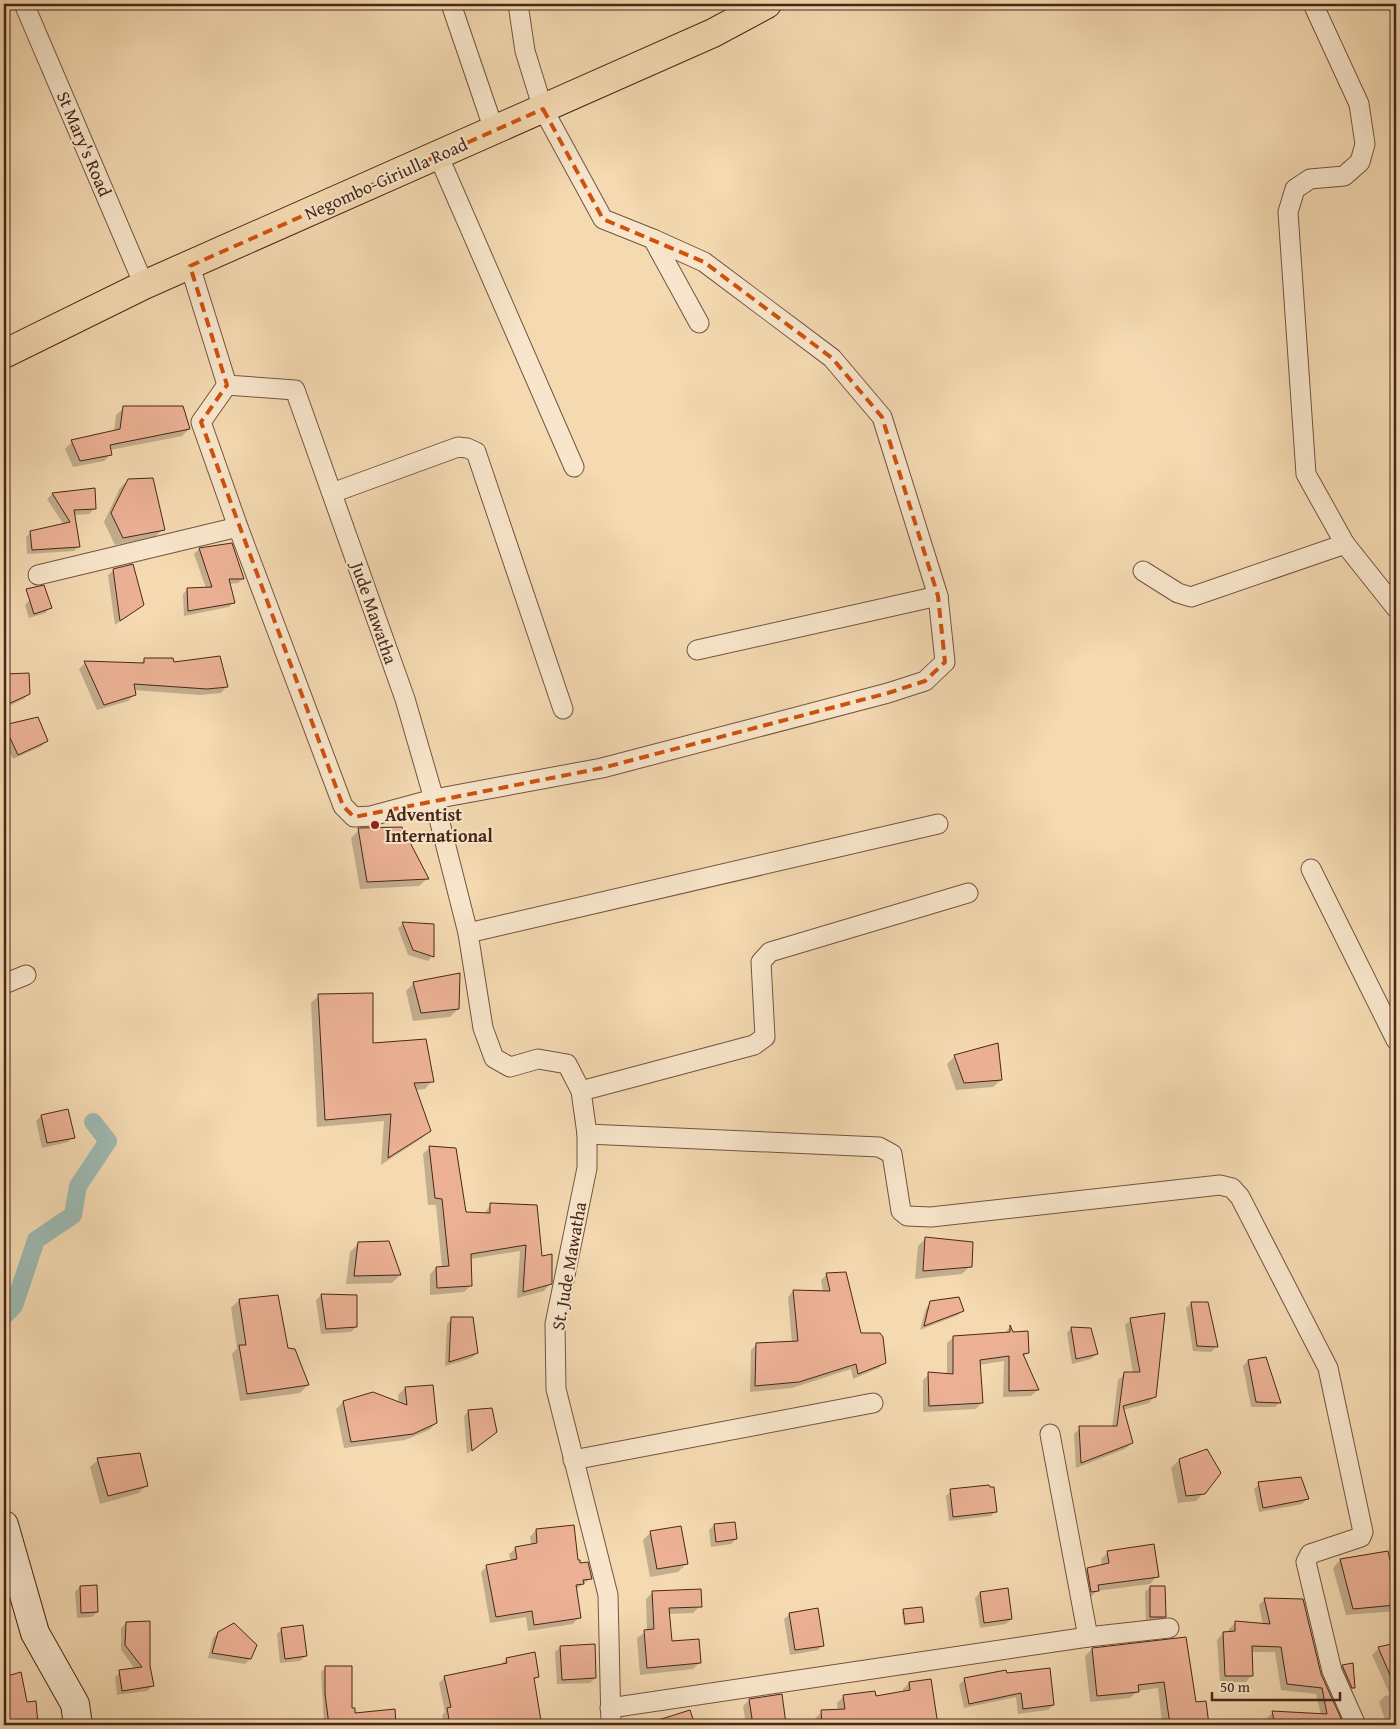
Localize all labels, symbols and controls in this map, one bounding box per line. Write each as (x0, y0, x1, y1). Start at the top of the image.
street label: St Mary's Road (50, 87, 119, 201)
street label: Negombo-Giriulla Road (300, 130, 472, 227)
street label: Jude Mawatha (344, 556, 405, 668)
place label: Adventist International (385, 801, 493, 849)
marker: Adventist International (369, 819, 381, 831)
street label: St. Jude Mawatha (544, 1199, 593, 1332)
scale bar (1212, 1669, 1340, 1701)
text: 50 m (1220, 1676, 1251, 1697)

